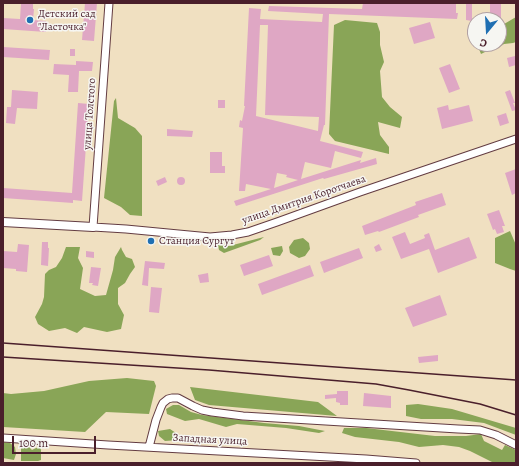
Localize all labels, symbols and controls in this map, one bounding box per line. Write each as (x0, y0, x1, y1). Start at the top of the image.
place label: Детский сад "Ласточка" (38, 7, 96, 33)
north arrow (467, 12, 507, 52)
marker: Детский сад "Ласточка" (25, 15, 35, 25)
text: С (478, 35, 489, 51)
street label: улица Толстого (81, 78, 99, 150)
street label: улица Дмитрия Коротчаева (240, 173, 368, 227)
place label: Станция Сургут (159, 234, 234, 248)
marker: Станция Сургут (146, 236, 156, 246)
scale bar (14, 428, 98, 454)
street label: Западная улица (172, 431, 248, 449)
text: 100 m (19, 435, 48, 451)

